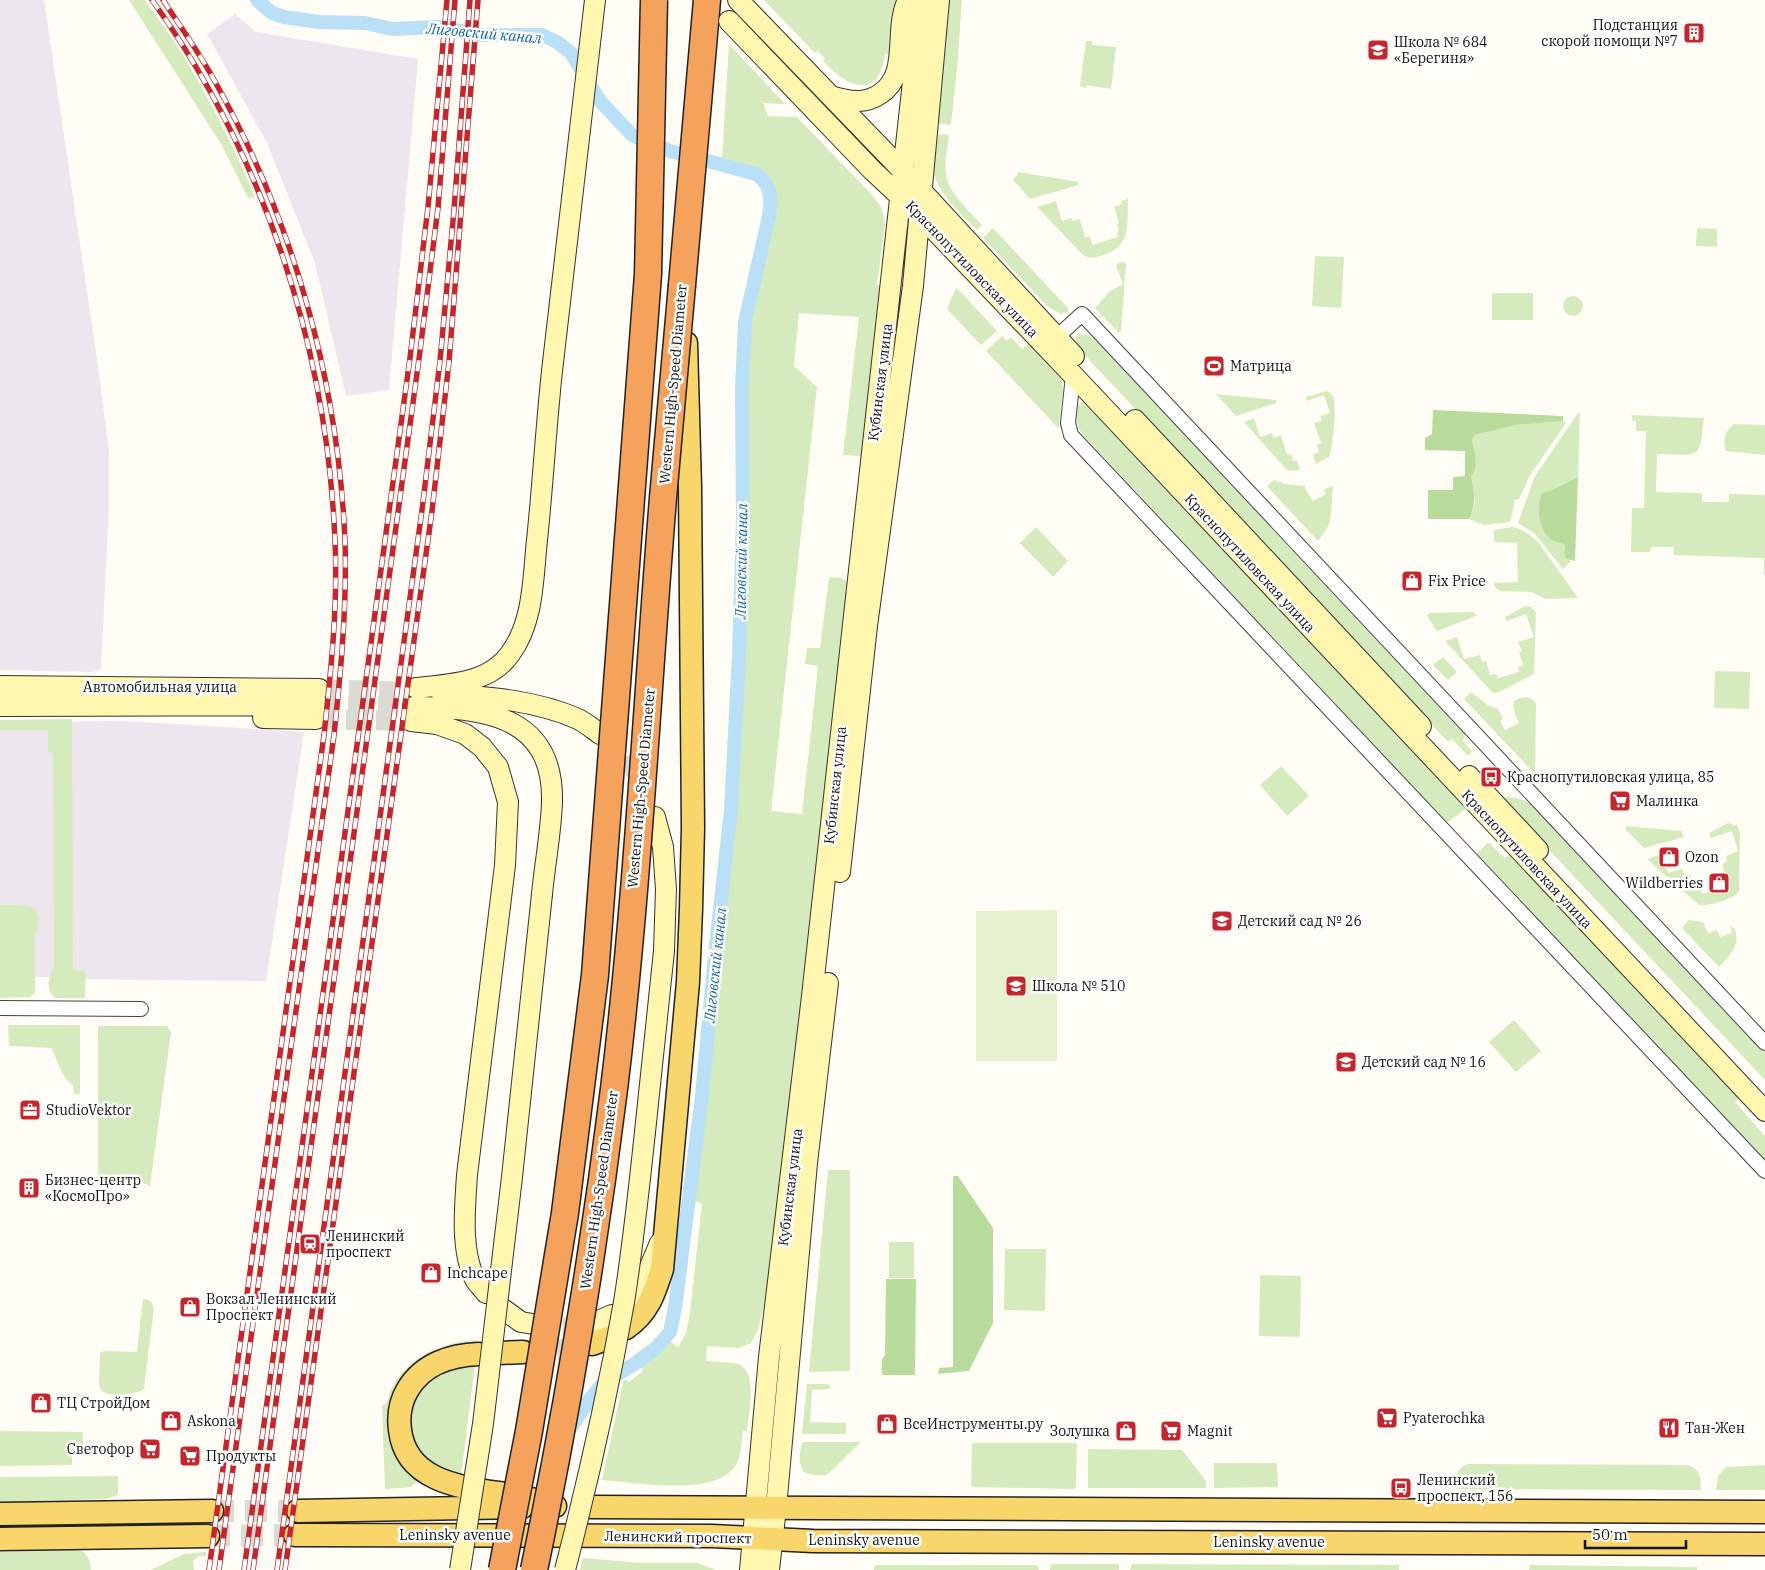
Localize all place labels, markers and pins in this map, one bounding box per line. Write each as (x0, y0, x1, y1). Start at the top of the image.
place label: Подстанция скорой помощи №7 (1541, 16, 1678, 50)
building icon: Подстанция скорой помощи №7 (1682, 21, 1706, 45)
place label: Школа № 684 «Берегиня» (1394, 33, 1487, 67)
school or university icon: Школа № 684 «Берегиня» (1366, 38, 1390, 62)
sports icon: Матрица (1202, 354, 1226, 378)
place label: Матрица (1230, 357, 1292, 375)
shop icon: Fix Price (1400, 569, 1424, 593)
place label: Fix Price (1428, 572, 1486, 590)
bus stop icon: Краснопутиловская улица, 85 (1479, 765, 1503, 789)
place label: Краснопутиловская улица, 85 (1507, 768, 1714, 786)
supermarket icon: Малинка (1608, 789, 1632, 813)
place label: Малинка (1636, 792, 1699, 810)
shop icon: Ozon (1657, 845, 1681, 869)
place label: Ozon (1685, 848, 1719, 866)
shop icon: Wildberries (1707, 871, 1731, 895)
place label: Wildberries (1625, 874, 1703, 892)
school or university icon: Детский сад № 26 (1210, 909, 1234, 933)
place label: Детский сад № 26 (1238, 912, 1362, 930)
school or university icon: Школа № 510 (1004, 974, 1028, 998)
place label: Школа № 510 (1032, 977, 1125, 995)
school or university icon: Детский сад № 16 (1334, 1050, 1358, 1074)
place label: Детский сад № 16 (1362, 1053, 1486, 1071)
office icon: StudioVektor (18, 1098, 42, 1122)
place label: StudioVektor (46, 1101, 132, 1119)
place label: Бизнес-центр «КосмоПро» (45, 1171, 141, 1205)
building icon: Бизнес-центр «КосмоПро» (17, 1176, 41, 1200)
place label: Ленинский проспект (326, 1227, 405, 1261)
station icon: Ленинский проспект (298, 1232, 322, 1256)
shop icon: Inchcape (419, 1261, 443, 1285)
place label: Inchcape (447, 1264, 508, 1282)
place label: Вокзал Ленинский Проспект (206, 1290, 336, 1324)
shop icon: Вокзал Ленинский Проспект (178, 1295, 202, 1319)
shop icon: ТЦ СтройДом (29, 1391, 53, 1415)
place label: ТЦ СтройДом (57, 1394, 150, 1412)
supermarket icon: Pyaterochka (1375, 1406, 1399, 1430)
shop icon: Askona (159, 1409, 183, 1433)
place label: Pyaterochka (1403, 1409, 1486, 1427)
place label: Askona (187, 1412, 236, 1430)
shop icon: ВсеИнструменты.ру (875, 1412, 899, 1436)
place label: ВсеИнструменты.ру (903, 1415, 1044, 1433)
restaurant icon: Тан-Жен (1657, 1416, 1681, 1440)
shop icon: Золушка (1114, 1419, 1138, 1443)
supermarket icon: Magnit (1159, 1419, 1183, 1443)
place label: Тан-Жен (1685, 1419, 1745, 1437)
place label: Золушка (1050, 1422, 1110, 1440)
place label: Magnit (1187, 1422, 1233, 1440)
supermarket icon: Светофор (138, 1437, 162, 1461)
place label: Светофор (67, 1440, 134, 1458)
supermarket icon: Продукты (178, 1444, 202, 1468)
place label: Продукты (206, 1447, 276, 1465)
place label: Ленинский проспект, 156 (1417, 1471, 1513, 1505)
bus stop icon: Ленинский проспект, 156 (1389, 1476, 1413, 1500)

